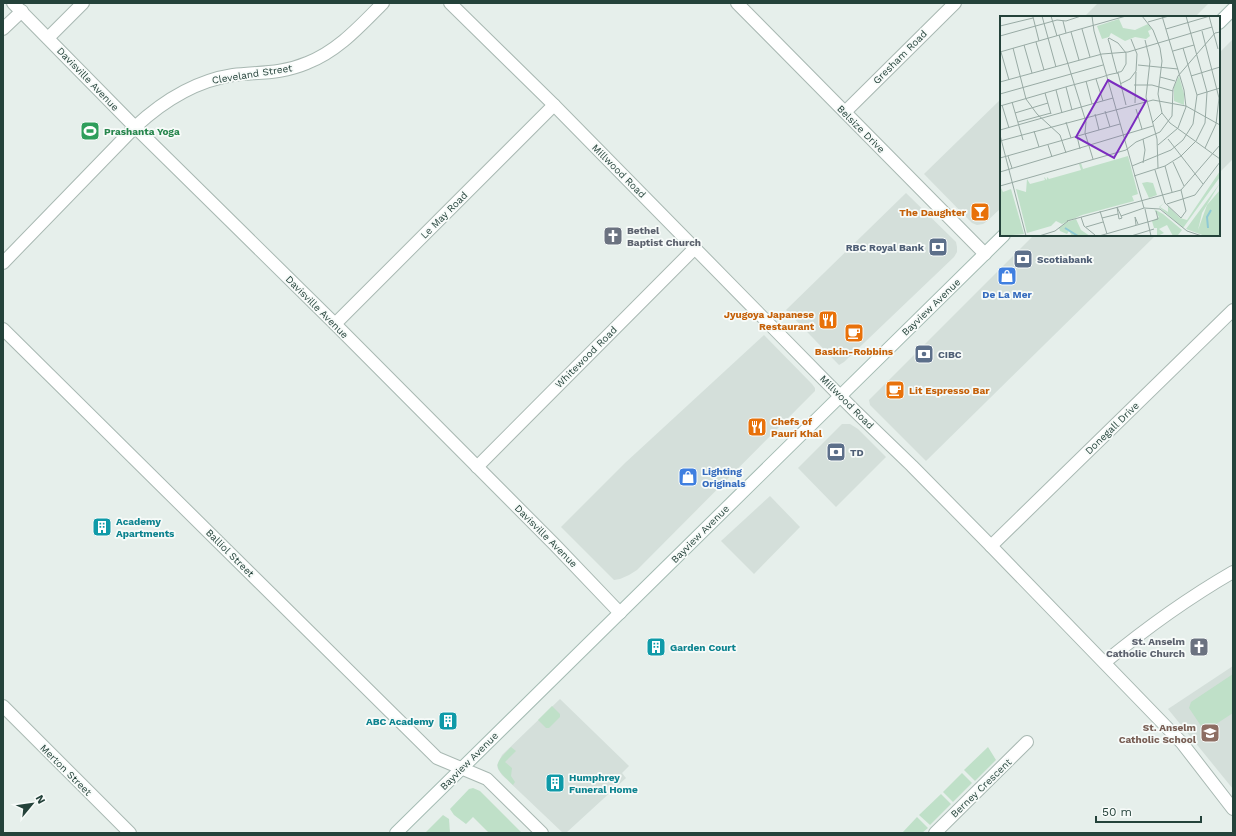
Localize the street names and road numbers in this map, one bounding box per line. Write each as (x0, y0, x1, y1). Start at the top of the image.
street label: Gresham Road (871, 28, 929, 86)
street label: Davisville Avenue (55, 45, 121, 113)
street label: Cleveland Street (211, 62, 294, 86)
street label: Belsize Drive (835, 103, 887, 155)
street label: Millwood Road (590, 142, 648, 200)
street label: Le May Road (418, 189, 470, 241)
street label: Davisville Avenue (283, 273, 351, 341)
street label: Bayview Avenue (899, 276, 963, 338)
street label: Whitewood Road (553, 324, 619, 390)
street label: Millwood Road (818, 373, 876, 431)
street label: Donegall Drive (1083, 400, 1141, 456)
street label: Davisville Avenue (512, 502, 580, 570)
street label: Bayview Avenue (669, 503, 731, 565)
street label: Balliol Street (204, 527, 257, 580)
street label: Bayview Avenue (438, 730, 500, 792)
street label: Merton Street (38, 742, 94, 798)
street label: Berney Crescent (948, 756, 1014, 820)

